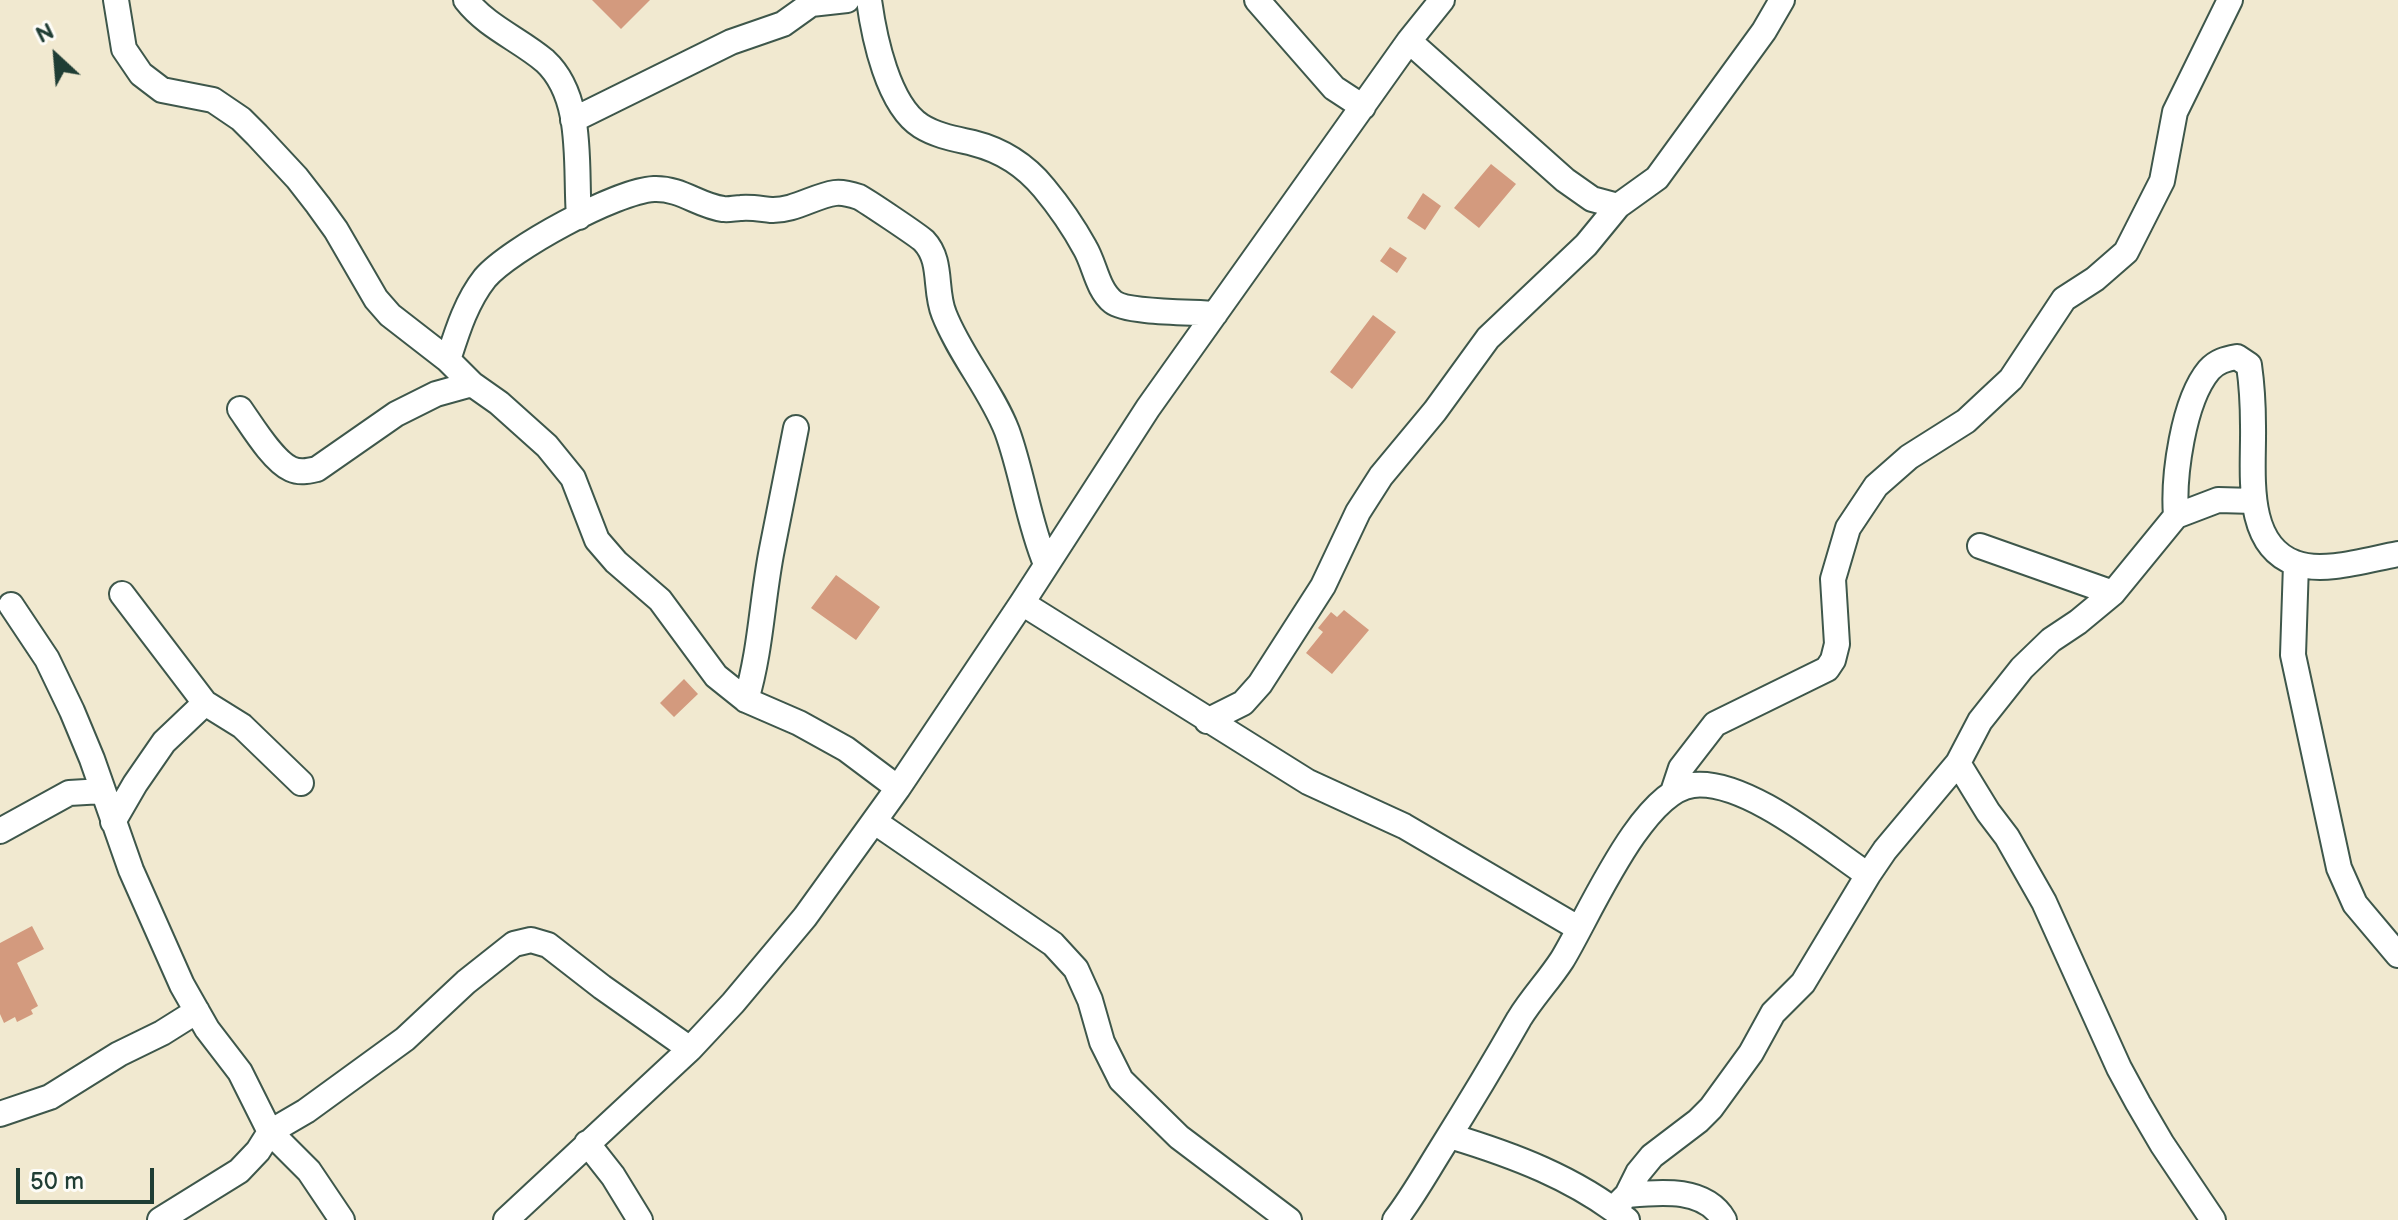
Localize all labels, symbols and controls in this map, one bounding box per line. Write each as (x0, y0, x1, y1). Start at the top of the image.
north arrow (16, 16, 96, 96)
text: N (32, 18, 59, 50)
scale bar (20, 1152, 158, 1202)
text: 50 m (30, 1167, 84, 1196)

